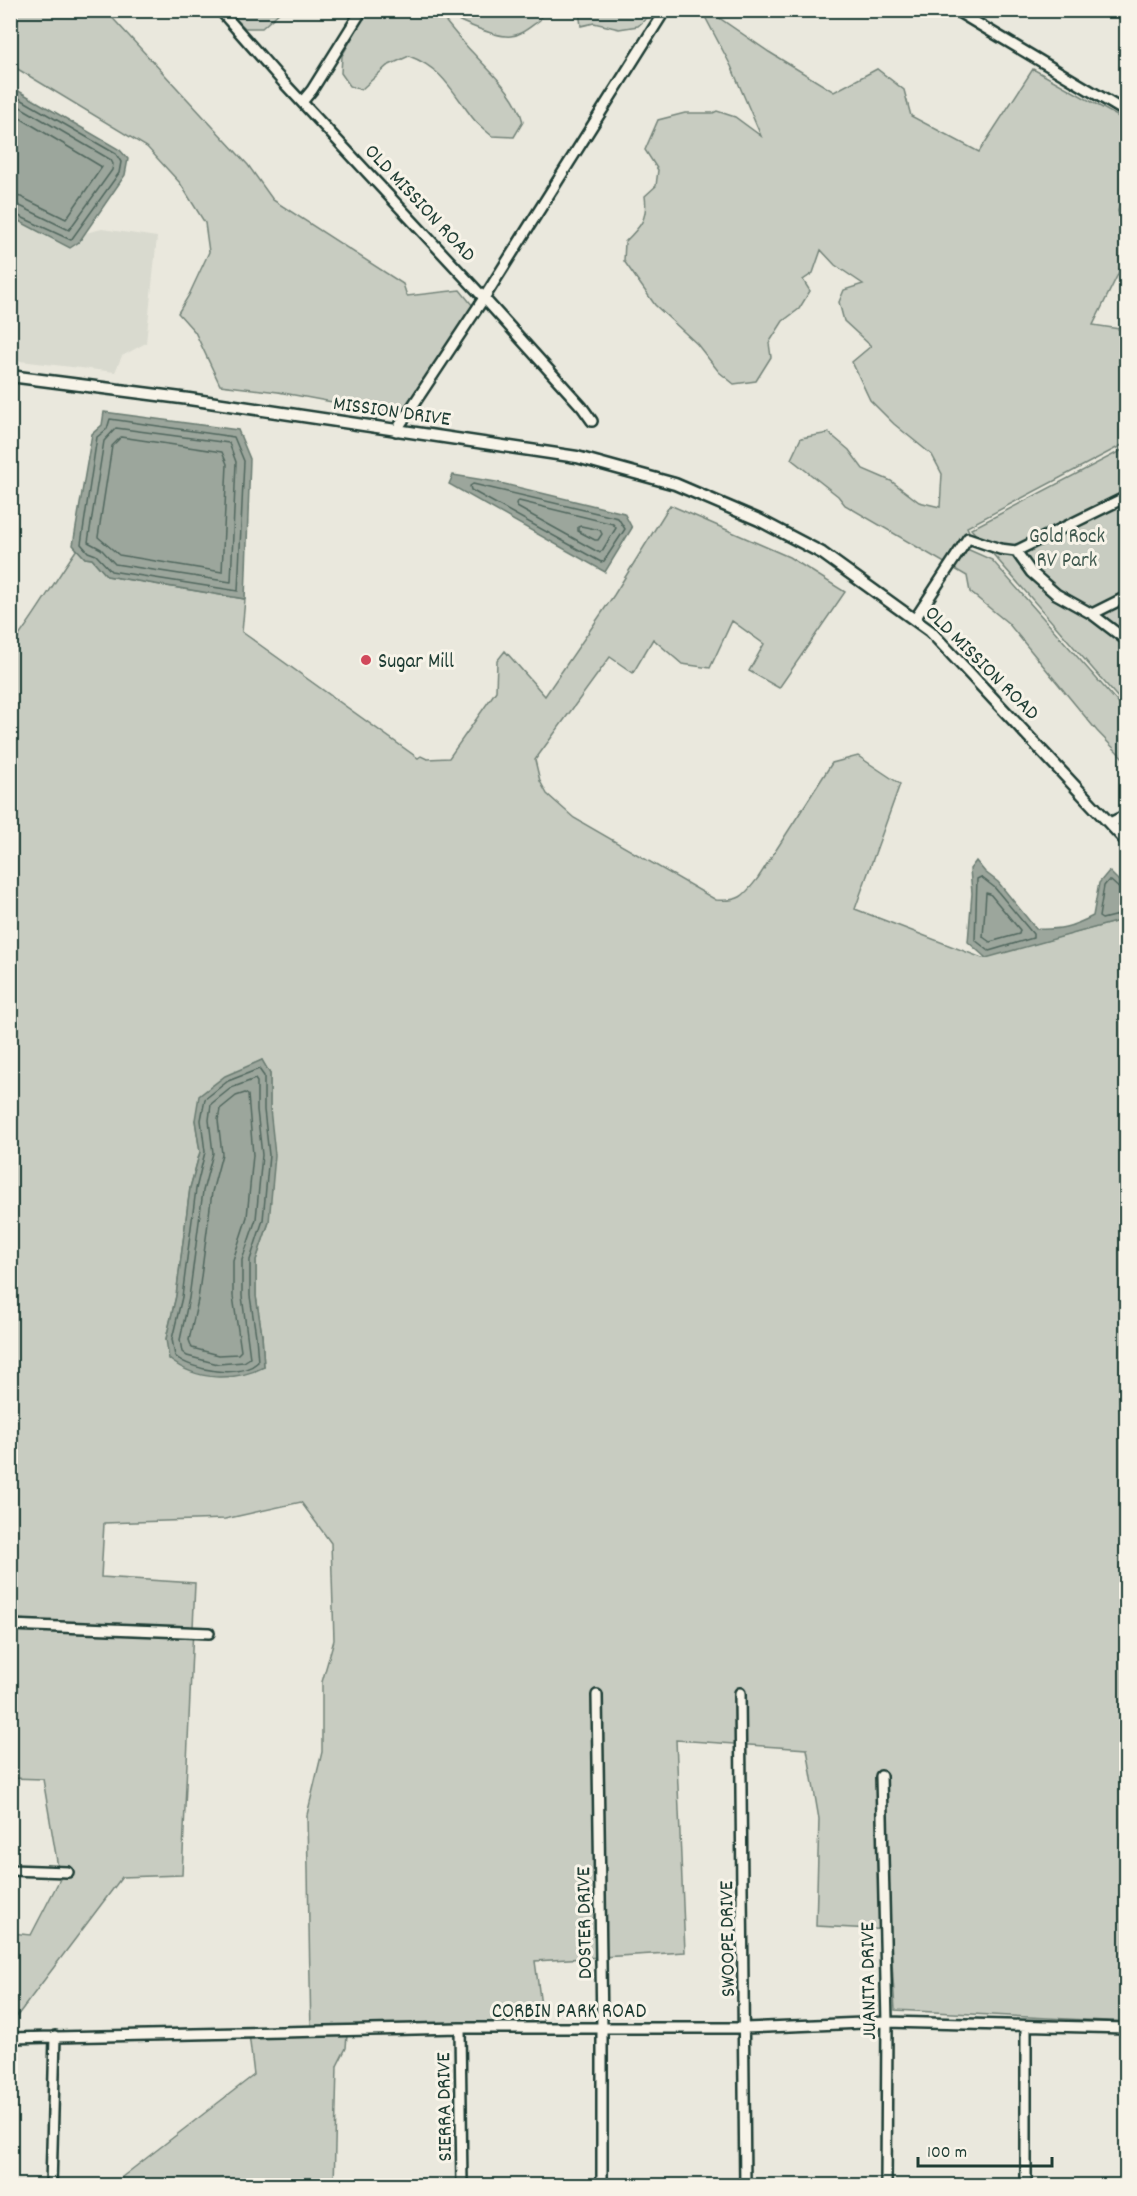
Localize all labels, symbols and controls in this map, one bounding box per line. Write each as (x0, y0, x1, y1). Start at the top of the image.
street label: OLD MISSION ROAD (356, 138, 482, 270)
street label: MISSION DRIVE (331, 390, 453, 436)
park label: Gold Rock RV Park (1029, 523, 1105, 577)
street label: OLD MISSION ROAD (917, 600, 1045, 729)
place label: Sugar Mill (378, 648, 454, 678)
marker: Sugar Mill (359, 653, 373, 667)
street label: DOSTER DRIVE (570, 1866, 602, 1979)
street label: SWOOPE DRIVE (713, 1880, 745, 1997)
street label: JUANITA DRIVE (854, 1921, 886, 2040)
street label: CORBIN PARK ROAD (492, 1998, 646, 2028)
street label: SIERRA DRIVE (430, 2052, 462, 2162)
scale bar (918, 2130, 1052, 2168)
text: 100 m (927, 2141, 967, 2166)

